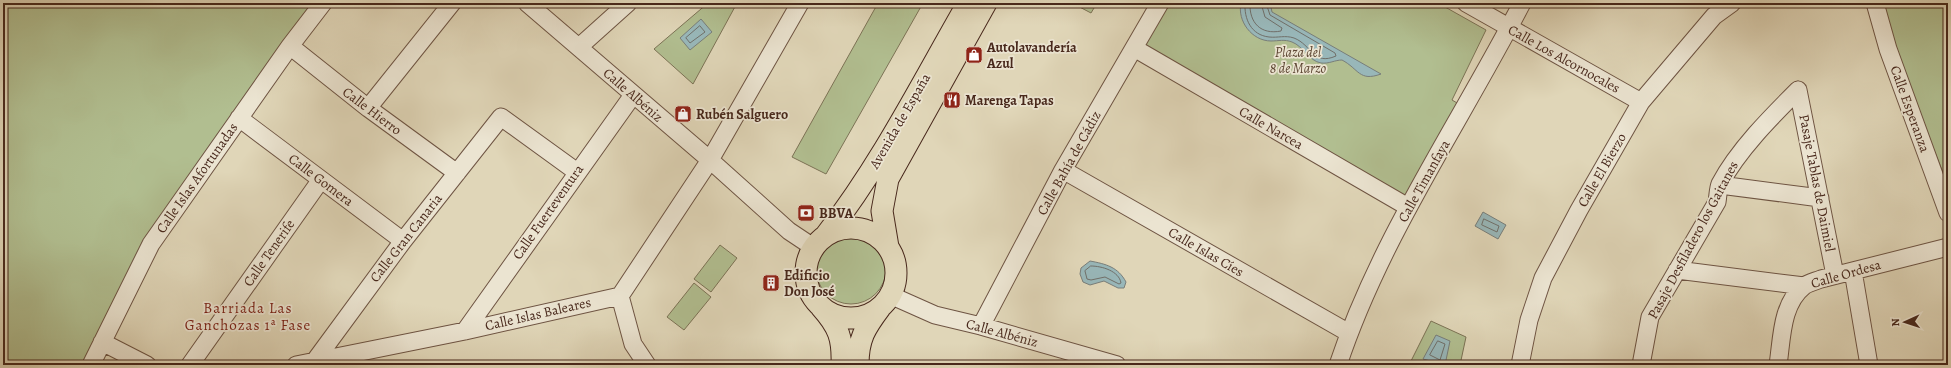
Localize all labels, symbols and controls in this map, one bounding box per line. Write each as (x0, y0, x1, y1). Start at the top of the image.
street label: Calle Los Alcornocales (1505, 20, 1623, 98)
place label: Autolavandería Azul (986, 38, 1077, 73)
park label: Plaza del 8 de Marzo (1270, 43, 1327, 78)
shop icon: Autolavandería Azul (964, 45, 984, 65)
street label: Calle Esperanza (1885, 63, 1935, 155)
street label: Calle Albéniz (599, 64, 667, 126)
street label: Avenida de España (864, 69, 935, 173)
street label: Calle Hierro (339, 83, 405, 139)
restaurant icon: Marenga Tapas (942, 90, 962, 110)
place label: Marenga Tapas (965, 91, 1054, 110)
street label: Calle Narcea (1235, 102, 1307, 154)
shop icon: Rubén Salguero (673, 104, 693, 124)
place label: Rubén Salguero (696, 105, 788, 124)
street label: Calle Bahía de Cádiz (1032, 107, 1106, 219)
street label: Pasaje Tablas de Daimiel (1794, 113, 1840, 254)
street label: Calle Islas Afortunadas (152, 119, 242, 237)
street label: Calle El Bierzo (1573, 129, 1631, 211)
street label: Calle Timanfaya (1394, 136, 1455, 226)
street label: Calle Gomera (285, 149, 358, 211)
street label: Pasaje Desfiladero los Gaitanes (1643, 158, 1743, 322)
street label: Calle Fuerteventura (508, 160, 588, 263)
street label: Calle Gran Canaria (365, 189, 447, 286)
bank icon: BBVA (796, 203, 816, 223)
place label: BBVA (819, 204, 854, 223)
street label: Calle Tenerife (239, 216, 299, 290)
street label: Calle Islas Cíes (1165, 223, 1247, 281)
street label: Calle Ordesa (1809, 255, 1884, 293)
place label: Edificio Don José (784, 266, 835, 301)
building icon: Edificio Don José (761, 273, 781, 293)
street label: Calle Islas Baleares (483, 293, 593, 335)
district label: Barriada Las Ganchozas 1ª Fase (185, 298, 311, 335)
north arrow (1885, 302, 1925, 342)
street label: Calle Albéniz (964, 314, 1040, 352)
text: N (1888, 318, 1903, 327)

